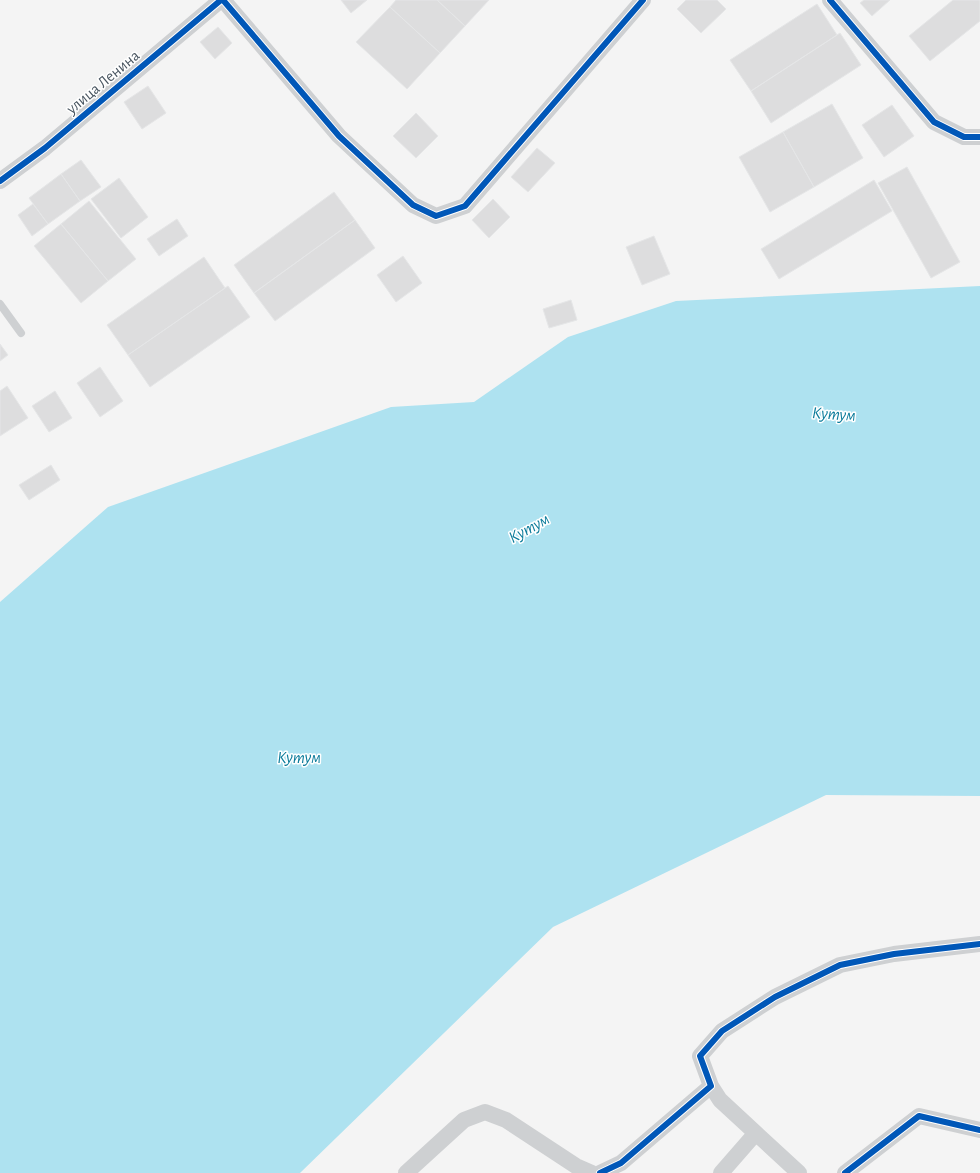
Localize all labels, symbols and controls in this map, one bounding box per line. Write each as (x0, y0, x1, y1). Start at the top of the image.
street label: улица Ленина (63, 47, 143, 118)
water label: Кутум (812, 404, 856, 424)
water label: Кутум (506, 510, 552, 546)
water label: Кутум (277, 749, 321, 766)

